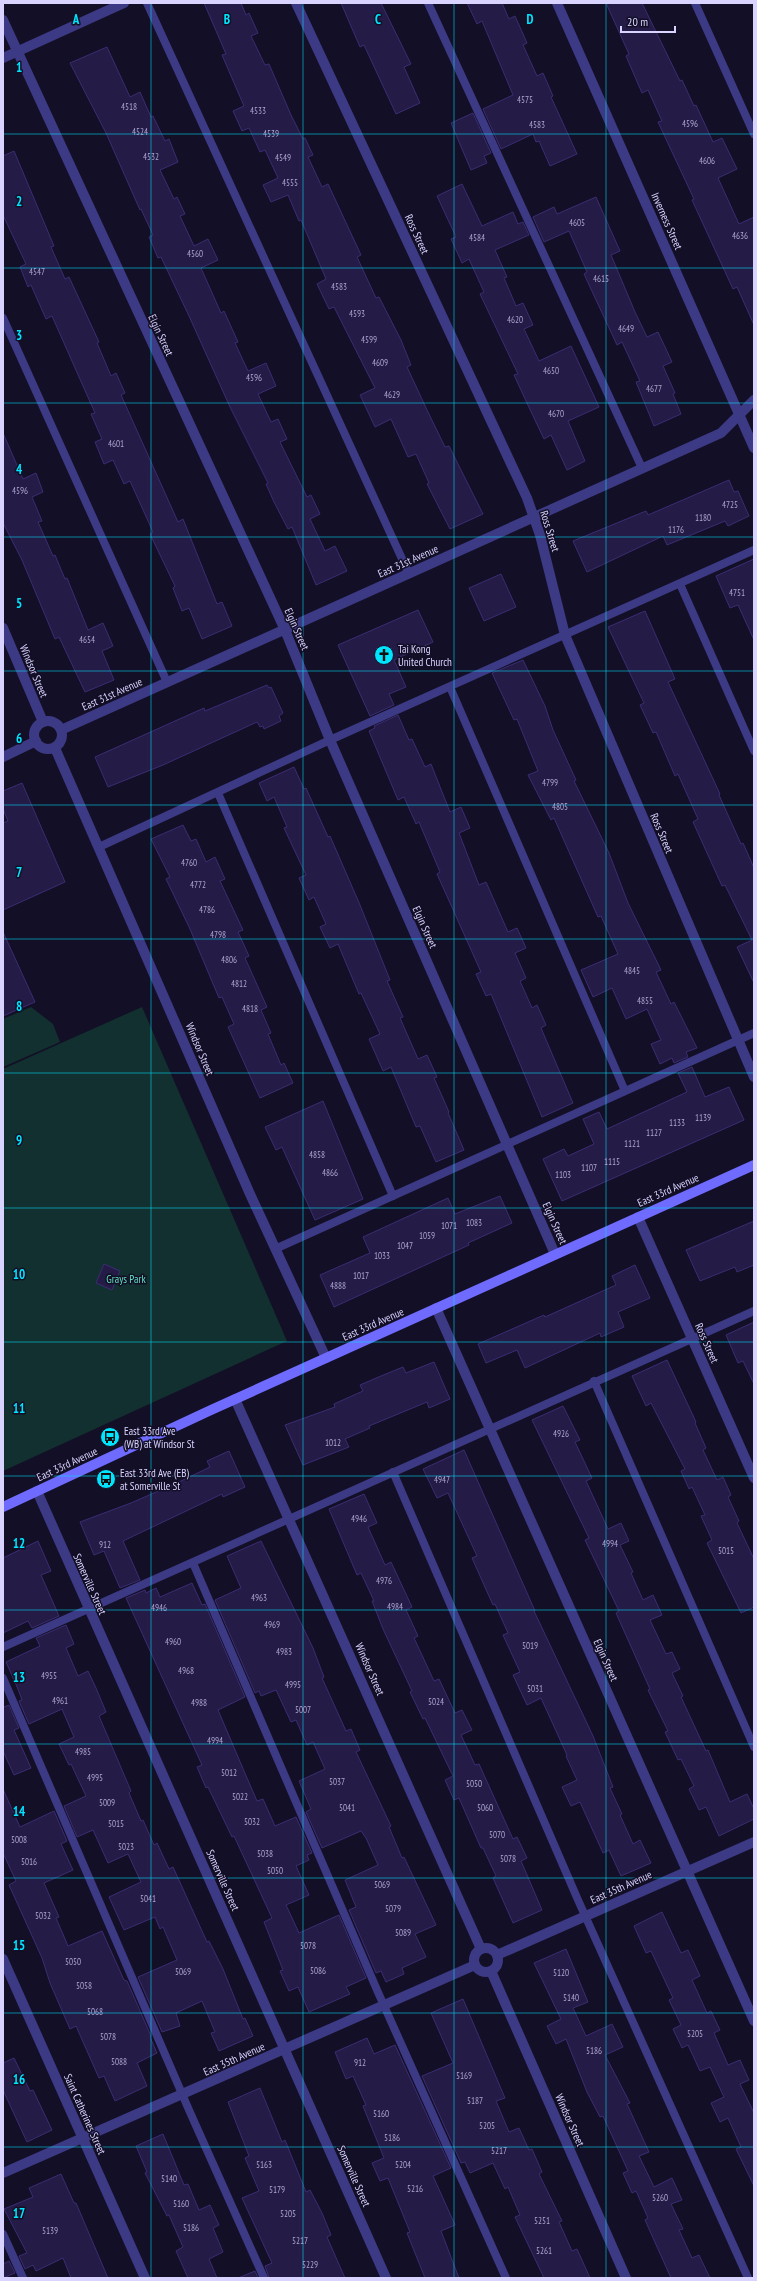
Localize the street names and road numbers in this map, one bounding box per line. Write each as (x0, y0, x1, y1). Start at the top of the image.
street label: Inverness Street (648, 190, 686, 252)
street label: Ross Street (402, 212, 432, 256)
street label: Elgin Street (145, 312, 177, 358)
street label: Ross Street (537, 509, 563, 553)
street label: East 31st Avenue (376, 541, 441, 581)
street label: Elgin Street (282, 606, 312, 652)
street label: Windsor Street (17, 643, 51, 699)
street label: East 31st Avenue (80, 674, 145, 714)
street label: Ross Street (647, 811, 677, 855)
street label: Elgin Street (410, 904, 440, 950)
street label: Windsor Street (183, 1021, 217, 1077)
street label: East 33rd Avenue (635, 1170, 701, 1210)
street label: Elgin Street (540, 1200, 570, 1246)
street label: East 33rd Avenue (340, 1304, 406, 1344)
street label: Ross Street (692, 1321, 722, 1365)
street label: East 33rd Avenue (34, 1444, 100, 1484)
street label: Somerville Street (70, 1551, 110, 1617)
street label: Elgin Street (591, 1637, 621, 1683)
street label: Windsor Street (352, 1641, 388, 1697)
street label: Somerville Street (203, 1847, 243, 1913)
street label: East 35th Avenue (588, 1867, 654, 1907)
street label: East 35th Avenue (201, 2039, 267, 2079)
street label: Saint Catherines Street (61, 2071, 109, 2157)
street label: Windsor Street (552, 2092, 588, 2148)
street label: Somerville Street (334, 2143, 374, 2209)

